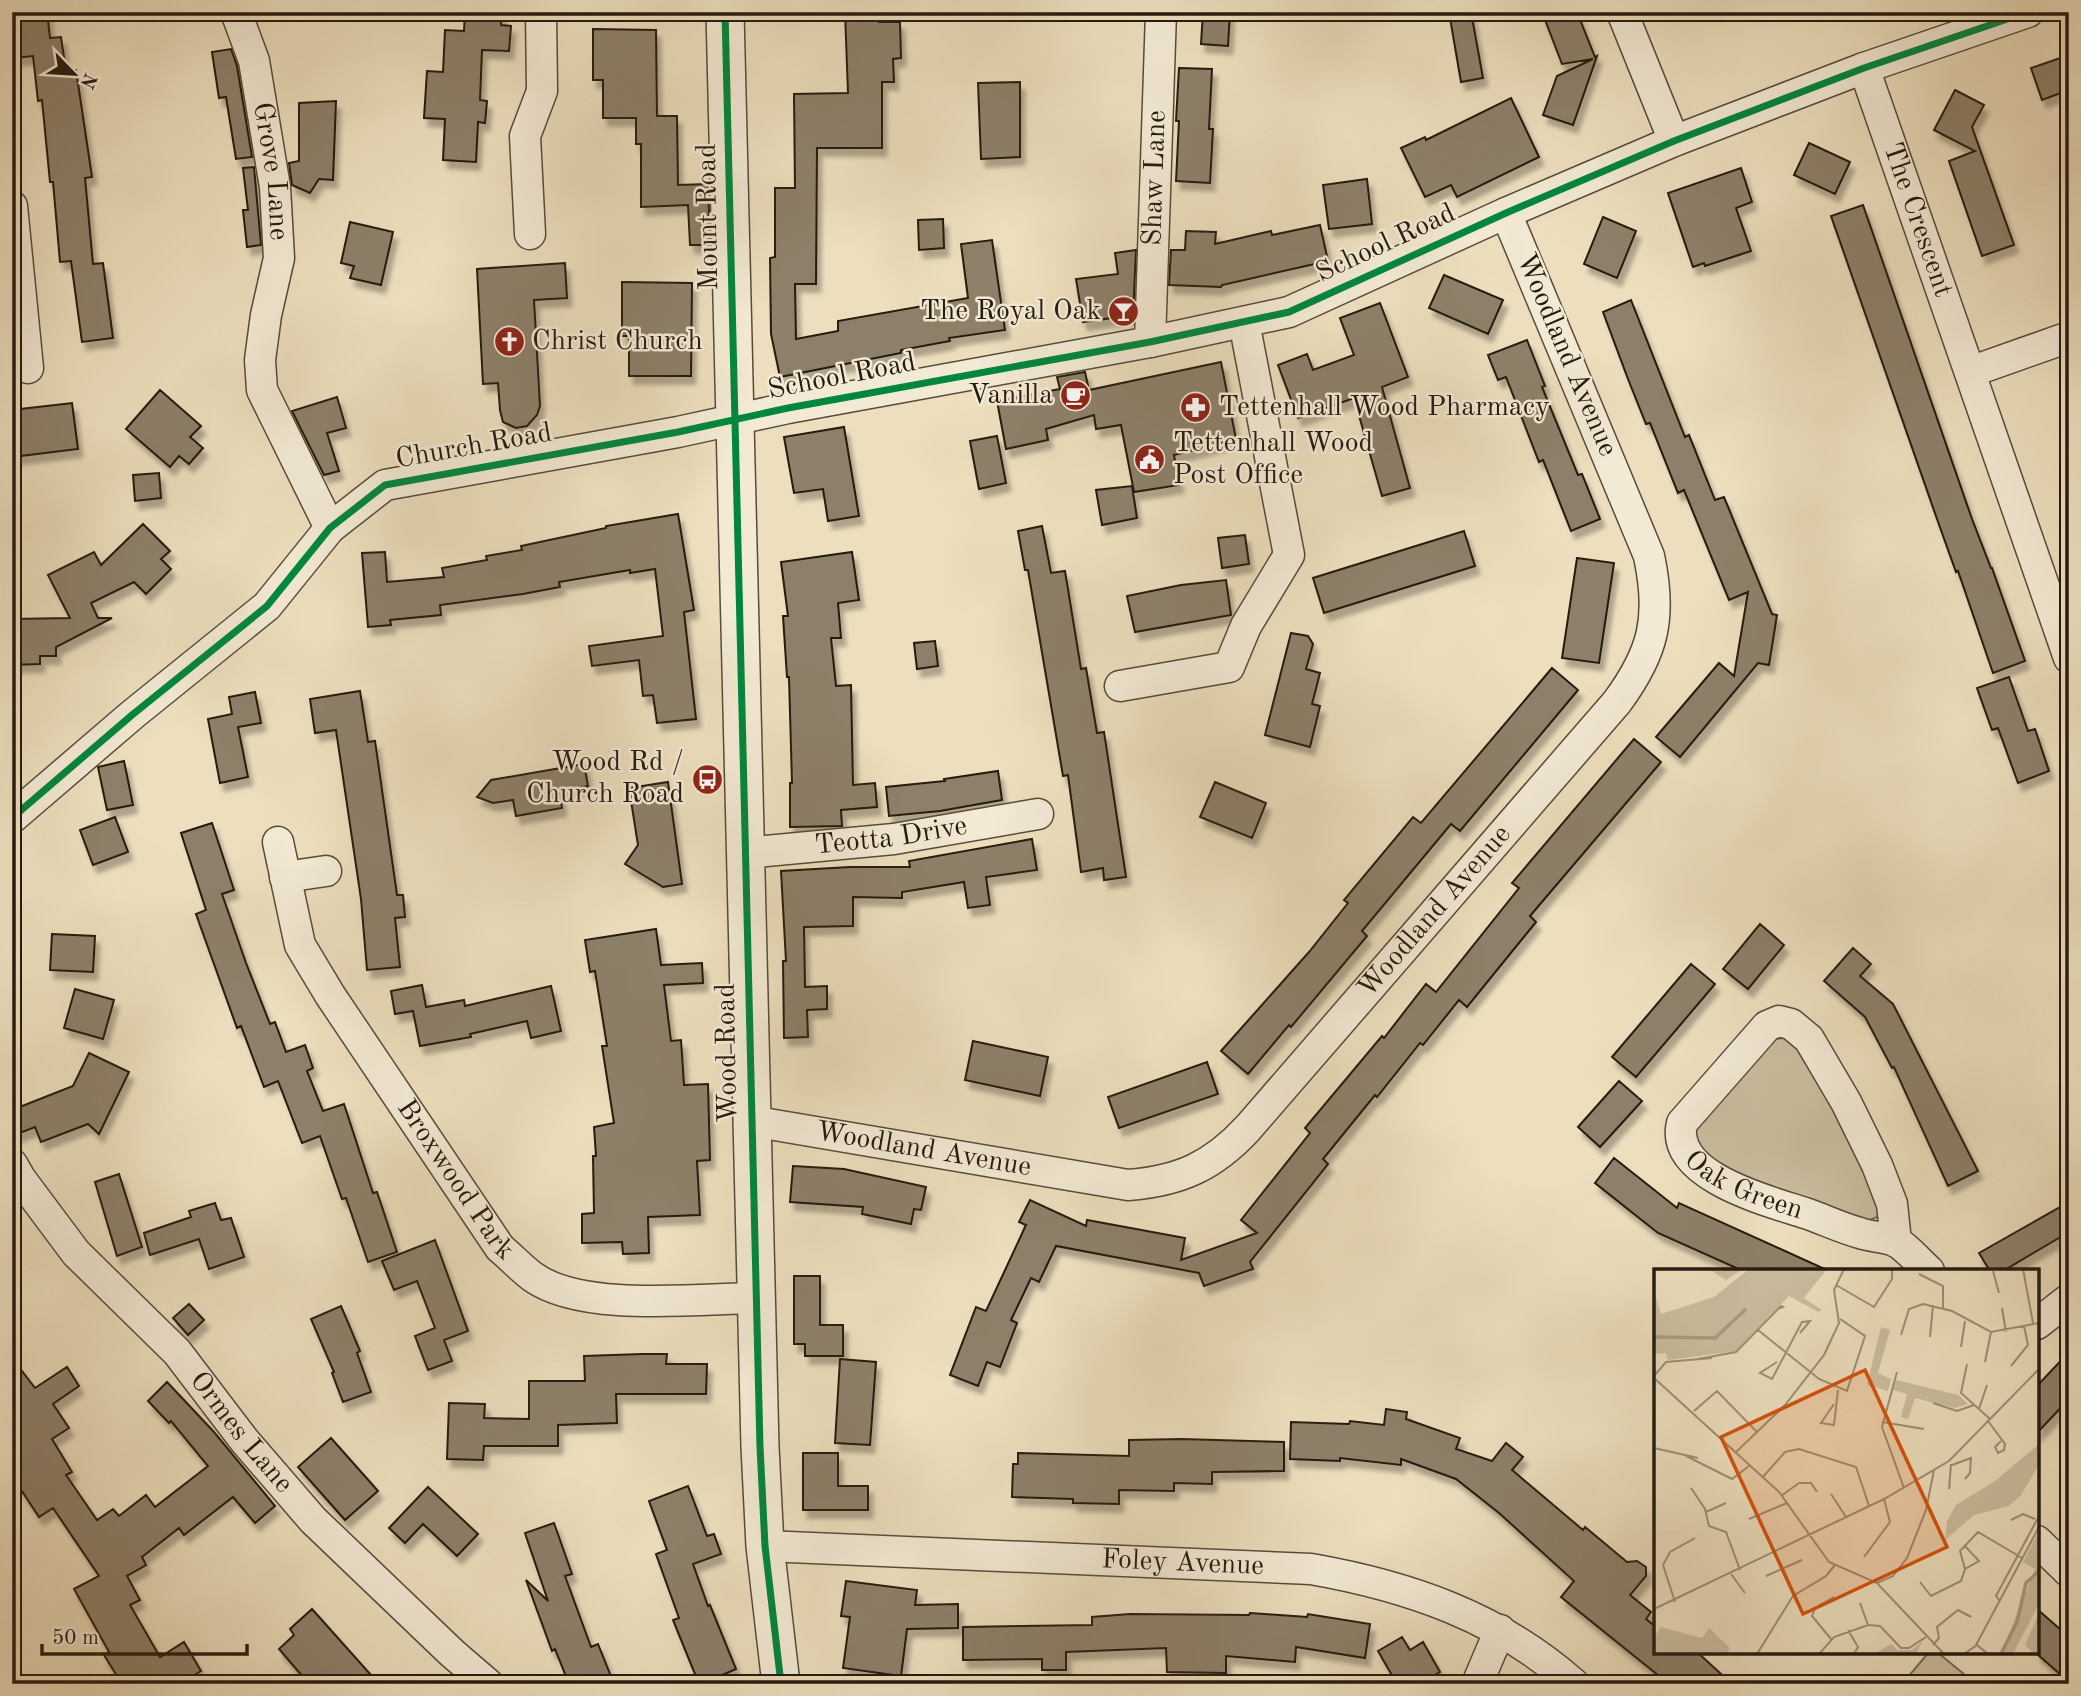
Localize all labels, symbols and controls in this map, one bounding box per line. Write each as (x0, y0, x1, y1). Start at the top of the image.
north arrow (38, 38, 108, 108)
text: N (75, 70, 99, 91)
street label: Grove Lane (247, 100, 292, 241)
street label: Shaw Lane (1139, 110, 1172, 247)
street label: The Crescent (1877, 139, 1957, 301)
street label: Mount Road (694, 143, 724, 291)
street label: School Road (1312, 200, 1460, 288)
street label: Woodland Avenue (1511, 249, 1621, 461)
bar icon: The Royal Oak (1107, 295, 1141, 329)
place label: The Royal Oak (920, 298, 1101, 326)
church icon: Christ Church (492, 325, 526, 359)
place label: Christ Church (532, 328, 703, 356)
street label: School Road (766, 349, 918, 405)
cafe icon: Vanilla (1059, 379, 1093, 413)
place label: Vanilla (968, 382, 1053, 410)
pharmacy icon: Tettenhall Wood Pharmacy (1179, 391, 1213, 425)
place label: Tettenhall Wood Pharmacy (1219, 394, 1550, 422)
street label: Church Road (394, 419, 554, 475)
place label: Tettenhall Wood Post Office (1173, 430, 1373, 490)
public building icon: Tettenhall Wood Post Office (1133, 443, 1167, 477)
place label: Wood Rd / Church Road (526, 749, 684, 809)
bus stop icon: Wood Rd / Church Road (690, 762, 724, 796)
street label: Teotta Drive (814, 813, 969, 860)
street label: Woodland Avenue (1353, 820, 1517, 1003)
street label: Wood Road (713, 983, 743, 1123)
street label: Broxwood Park (391, 1095, 518, 1266)
street label: Woodland Avenue (814, 1118, 1033, 1182)
street label: Oak Green (1678, 1146, 1806, 1225)
inset map (1654, 1269, 2039, 1654)
street label: Ormes Lane (184, 1367, 297, 1499)
street label: Foley Avenue (1101, 1546, 1265, 1581)
scale bar (42, 1612, 247, 1656)
text: 50 m (52, 1628, 99, 1649)

